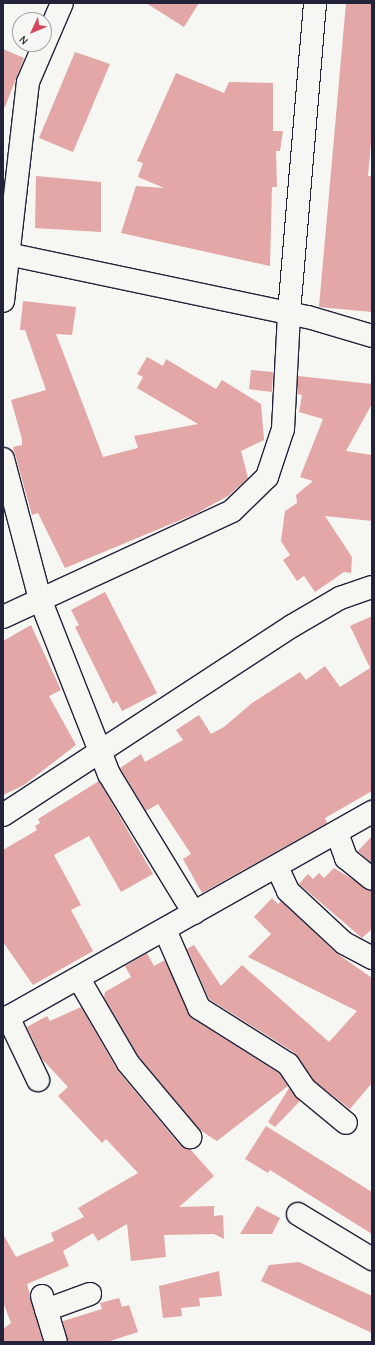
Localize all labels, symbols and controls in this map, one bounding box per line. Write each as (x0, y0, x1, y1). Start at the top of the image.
north arrow (12, 12, 52, 52)
text: N (17, 33, 31, 47)

